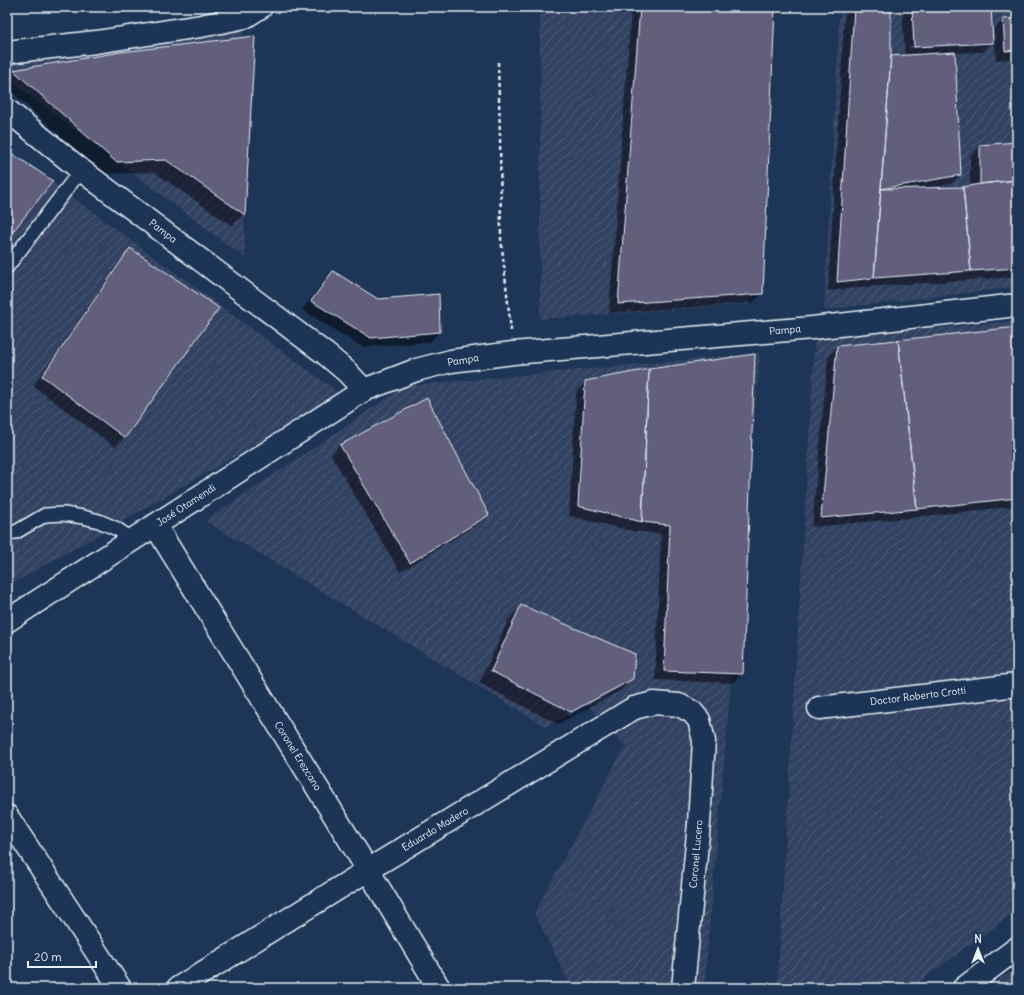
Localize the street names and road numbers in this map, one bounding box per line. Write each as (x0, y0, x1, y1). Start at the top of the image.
street label: Pampa (146, 216, 180, 246)
street label: Pampa (769, 322, 802, 338)
street label: Pampa (446, 351, 480, 369)
street label: José Otamendi (154, 481, 218, 529)
street label: Doctor Roberto Crotti (869, 684, 967, 708)
street label: Coronel Erezcano (271, 719, 325, 793)
street label: Eduardo Madero (399, 804, 471, 854)
street label: Coronel Lucero (687, 819, 705, 889)

